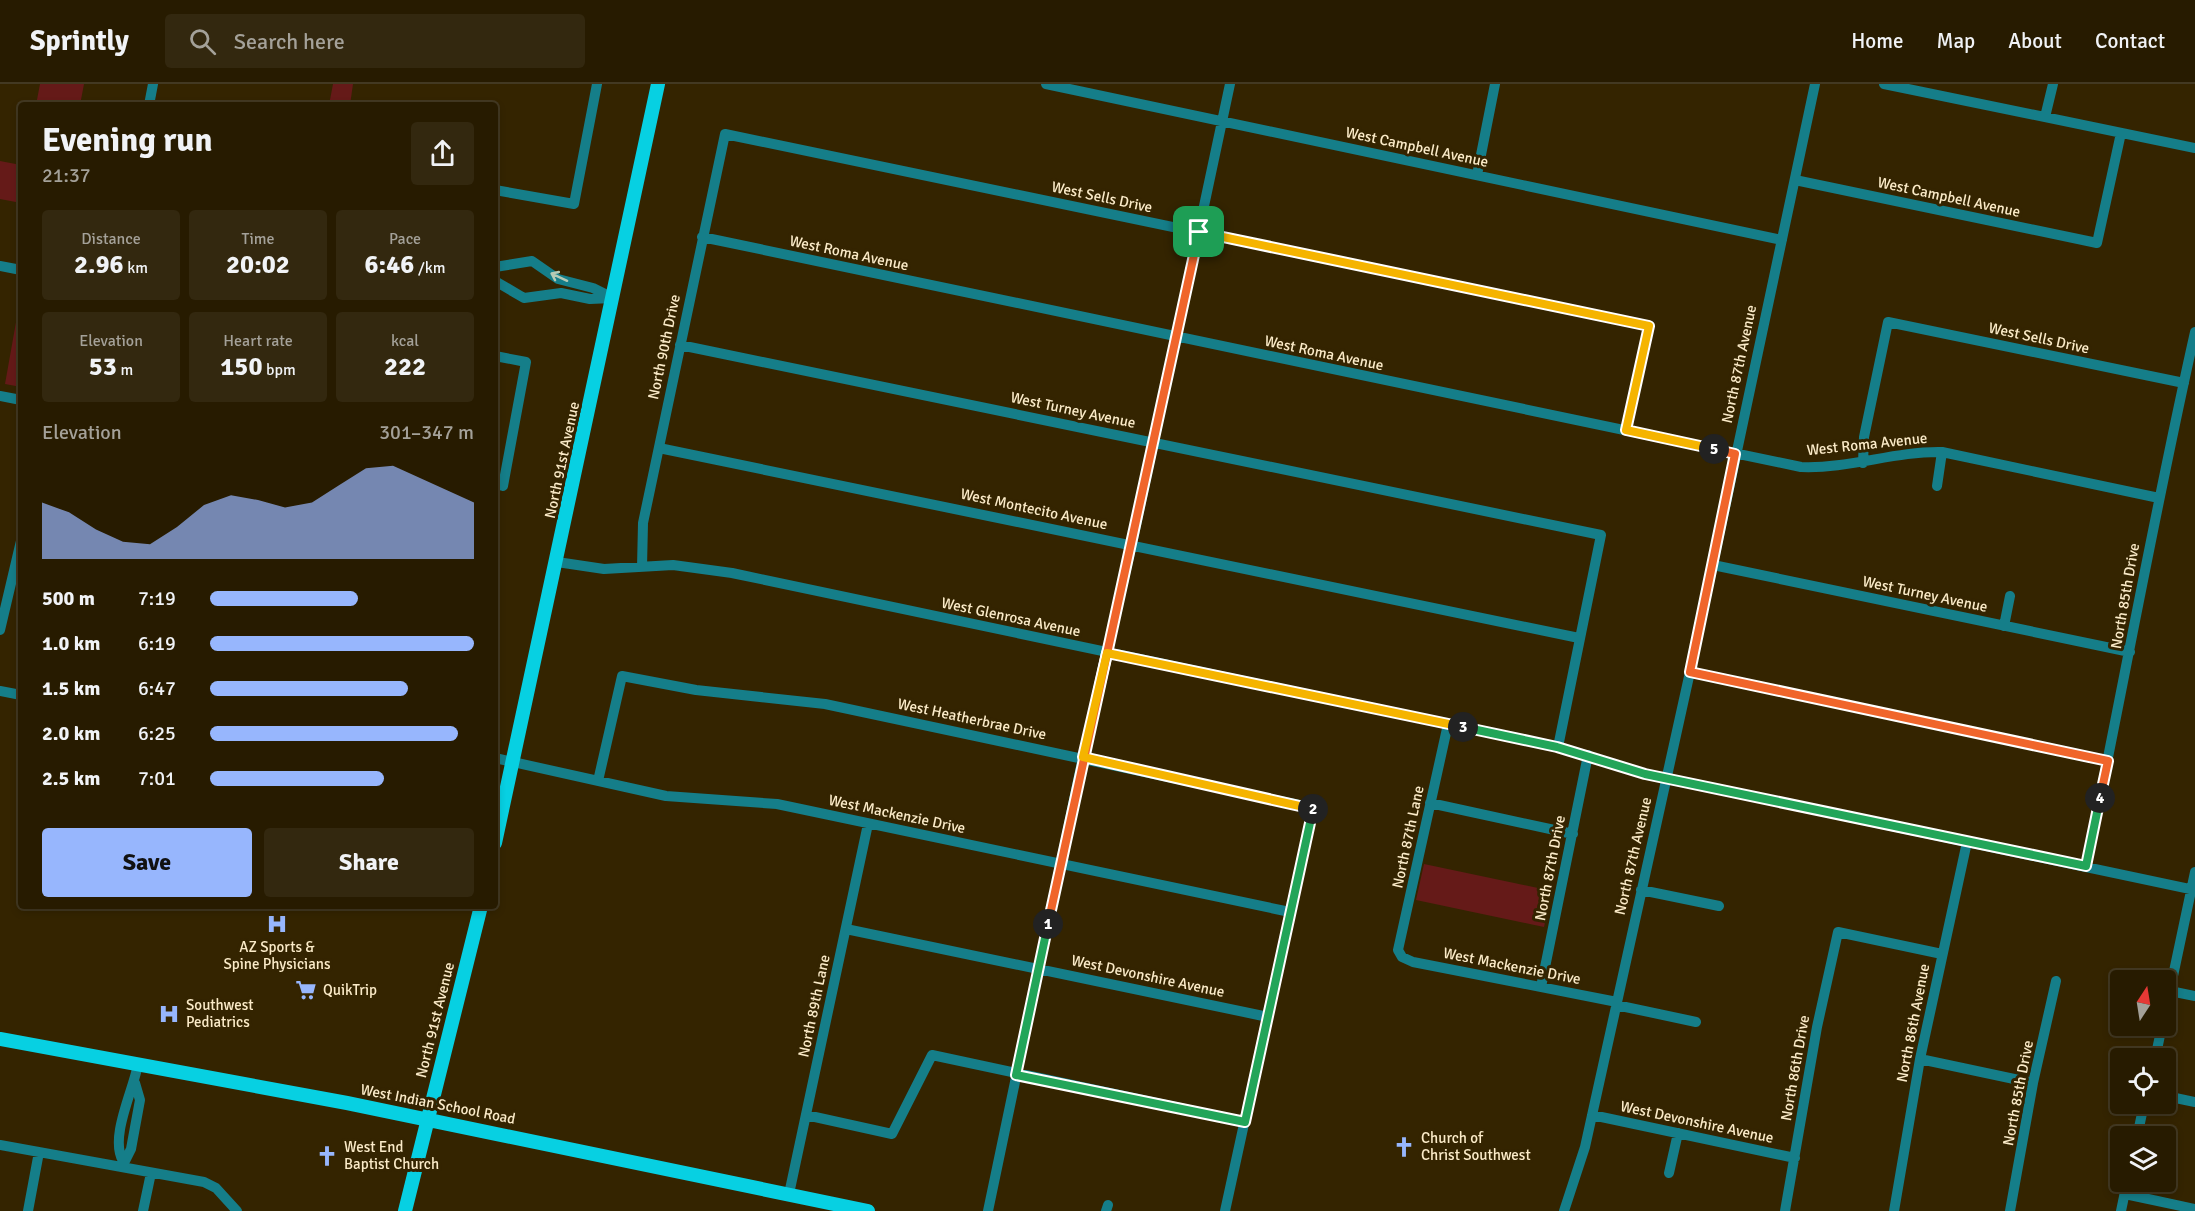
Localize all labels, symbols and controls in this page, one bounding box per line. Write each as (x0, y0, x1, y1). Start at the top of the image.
search box (165, 14, 585, 68)
text: Sprintly (30, 24, 129, 58)
icon: search (186, 25, 219, 58)
text: Search here (234, 28, 345, 55)
text: Home (1851, 28, 1904, 54)
text: Map (1937, 28, 1975, 54)
text: About (2008, 28, 2062, 54)
text: Contact (2095, 28, 2165, 54)
text: Evening run (42, 120, 212, 161)
button: share (411, 122, 474, 185)
street label: West Campbell Avenue (1344, 123, 1490, 171)
text: 21:37 (42, 163, 91, 188)
street label: West Campbell Avenue (1876, 173, 2022, 221)
street label: West Sells Drive (1050, 178, 1154, 216)
pin (1173, 206, 1224, 257)
icon: arrive (1182, 215, 1215, 248)
text: Distance (81, 229, 141, 249)
text: Time (242, 229, 274, 249)
text: Pace (389, 229, 421, 249)
street label: West Roma Avenue (788, 232, 910, 274)
text: 2.96 (74, 249, 124, 281)
text: 20:02 (226, 249, 290, 281)
text: 6:46 (365, 249, 414, 281)
text: km (124, 258, 148, 278)
text: /km (414, 258, 445, 278)
one-way arrow (550, 271, 568, 283)
street label: North 90th Drive (644, 293, 684, 401)
street label: North 87th Avenue (1718, 303, 1760, 425)
street label: West Sells Drive (1987, 319, 2091, 357)
text: Elevation (79, 331, 143, 351)
text: Heart rate (223, 331, 293, 351)
text: kcal (391, 331, 419, 351)
street label: West Roma Avenue (1263, 332, 1385, 374)
text: 53 (89, 351, 117, 383)
text: 150 (220, 351, 262, 383)
text: 222 (384, 351, 426, 383)
text: m (117, 360, 133, 380)
text: bpm (262, 360, 296, 380)
street label: West Turney Avenue (1009, 388, 1137, 432)
street label: North 91st Avenue (541, 400, 583, 520)
text: Elevation (42, 420, 122, 445)
text: 301–347 m (379, 420, 474, 445)
street label: West Roma Avenue (1806, 429, 1928, 459)
pin: 5 (1699, 434, 1729, 464)
text: 5 (1710, 439, 1718, 459)
street label: West Montecito Avenue (959, 485, 1109, 533)
street label: North 85th Drive (2107, 542, 2143, 650)
street label: West Turney Avenue (1861, 572, 1989, 616)
text: 500 m (42, 586, 95, 611)
text: 7:19 (138, 586, 176, 611)
street label: West Glenrosa Avenue (940, 593, 1082, 641)
text: 1.0 km (42, 631, 100, 656)
text: 6:19 (138, 631, 176, 656)
text: 1.5 km (42, 676, 100, 701)
text: 6:47 (138, 676, 176, 701)
street label: West Heatherbrae Drive (896, 694, 1048, 744)
pin: 3 (1448, 712, 1478, 742)
text: 3 (1459, 717, 1467, 737)
text: 2.0 km (42, 721, 100, 746)
text: 6:25 (138, 721, 176, 746)
text: 2.5 km (42, 766, 100, 791)
text: 7:01 (138, 766, 176, 791)
pin: 4 (2085, 783, 2115, 813)
street label: North 87th Lane (1388, 784, 1428, 890)
text: 4 (2096, 788, 2104, 808)
street label: West Mackenzie Drive (827, 791, 967, 837)
pin: 2 (1298, 794, 1328, 824)
street label: North 87th Avenue (1611, 795, 1655, 917)
text: 2 (1309, 799, 1317, 819)
street label: North 87th Drive (1531, 814, 1569, 922)
button: Save (42, 828, 252, 897)
button: Share (264, 828, 474, 897)
pin: 1 (1033, 909, 1063, 939)
hospital icon: AZ Sports & Spine Physicians (265, 912, 289, 936)
text: 1 (1044, 914, 1052, 934)
place label: AZ Sports & Spine Physicians (223, 938, 331, 973)
street label: West Mackenzie Drive (1442, 944, 1582, 988)
street label: West Devonshire Avenue (1070, 951, 1226, 1001)
street label: North 89th Lane (794, 953, 834, 1059)
street label: North 91st Avenue (412, 960, 458, 1080)
street label: North 86th Avenue (1893, 962, 1933, 1084)
north arrow (2110, 970, 2176, 1036)
map controls (2110, 970, 2176, 1192)
supermarket icon: QuikTrip (294, 978, 318, 1002)
place label: QuikTrip (323, 981, 377, 999)
place label: Southwest Pediatrics (186, 996, 253, 1031)
hospital icon: Southwest Pediatrics (157, 1002, 181, 1026)
street label: North 86th Drive (1777, 1014, 1813, 1122)
street label: North 85th Drive (1999, 1039, 2037, 1147)
button: locate (2110, 1048, 2176, 1114)
street label: West Indian School Road (359, 1080, 517, 1128)
street label: West Devonshire Avenue (1619, 1097, 1775, 1147)
button: layers (2110, 1126, 2176, 1192)
place label: Church of Christ Southwest (1421, 1129, 1531, 1164)
church icon: Church of Christ Southwest (1392, 1135, 1416, 1159)
place label: West End Baptist Church (344, 1138, 439, 1173)
church icon: West End Baptist Church (315, 1144, 339, 1168)

